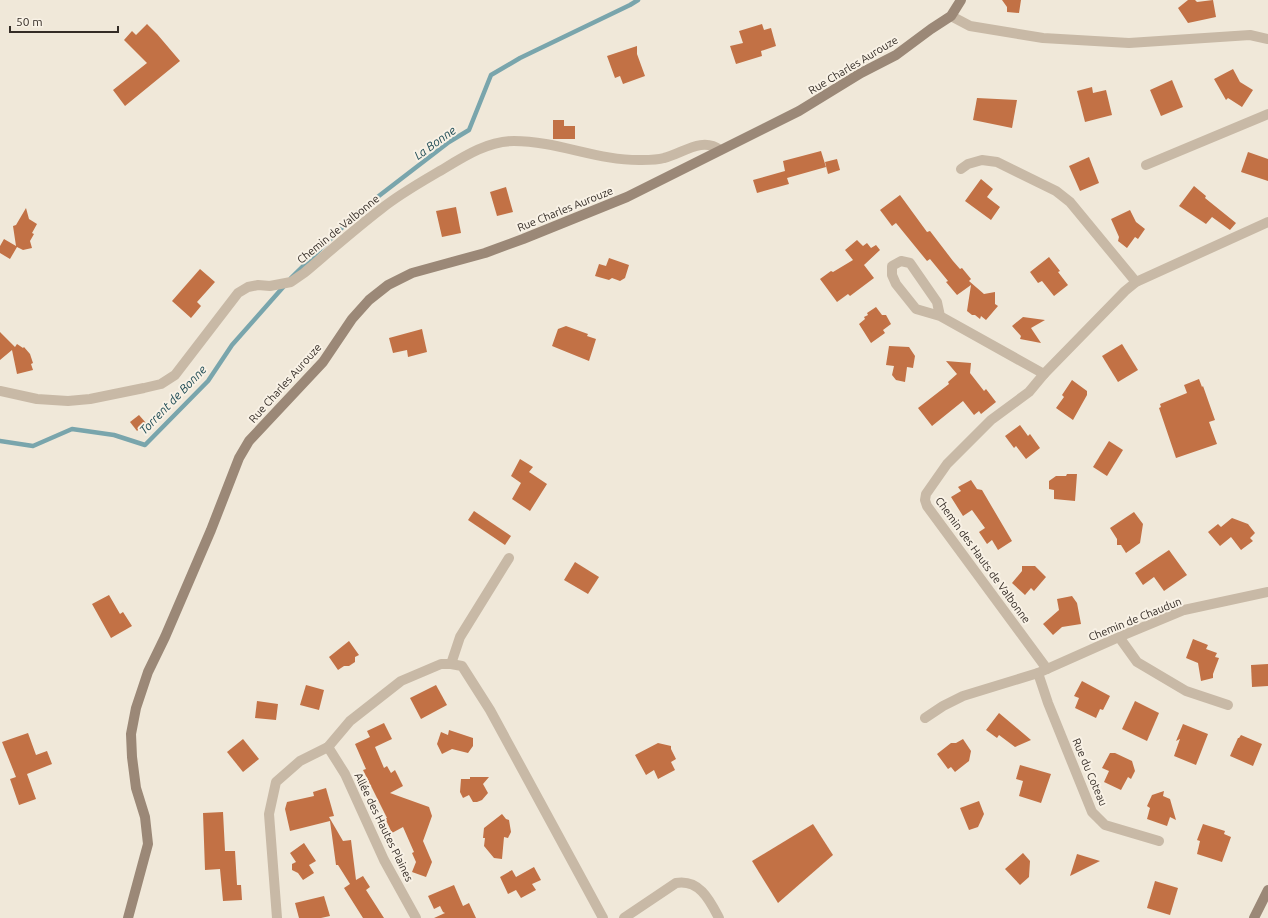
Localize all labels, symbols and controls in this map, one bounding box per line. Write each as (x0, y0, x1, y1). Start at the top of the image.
scale bar (10, 8, 118, 34)
text: 50 m (16, 15, 43, 28)
street label: Rue Charles Aurouze (806, 34, 900, 96)
water label: La Bonne (411, 123, 458, 162)
street label: Rue Charles Aurouze (515, 184, 615, 234)
street label: Chemin de Valbonne (295, 192, 381, 266)
street label: Rue Charles Aurouze (246, 341, 324, 425)
water label: Torrent de Bonne (137, 363, 209, 437)
street label: Chemin des Hauts de Valbonne (933, 495, 1033, 625)
street label: Chemin de Chaudun (1087, 595, 1183, 643)
street label: Rue du Coteau (1070, 736, 1110, 808)
street label: Allée des Hautes Plaines (352, 771, 416, 884)

